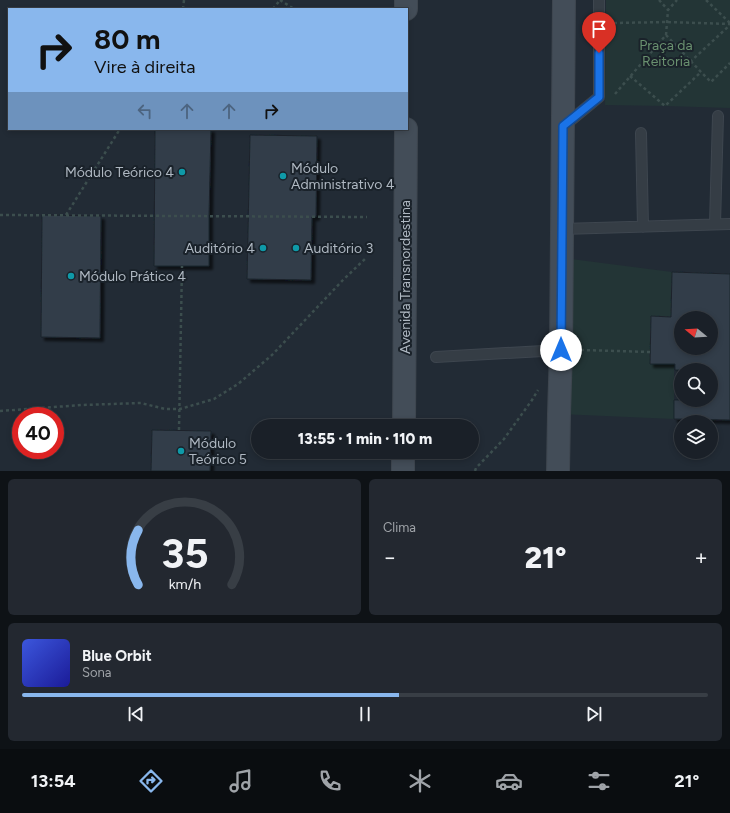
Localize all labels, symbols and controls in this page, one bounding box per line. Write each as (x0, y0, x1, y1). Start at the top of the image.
pin (582, 12, 616, 53)
icon: arrive (588, 18, 610, 40)
text: 80 m (94, 22, 160, 56)
icon: right (28, 24, 80, 76)
park label: Praça da Reitoria (639, 37, 693, 70)
text: Vire à direita (94, 56, 195, 78)
icon: left (134, 100, 156, 122)
icon: ahead (176, 100, 198, 122)
icon: ahead (218, 100, 240, 122)
icon: right (260, 100, 282, 122)
place label: Módulo Administrativo 4 (291, 160, 395, 193)
place label: Módulo Teórico 4 (65, 164, 174, 181)
marker: Módulo Teórico 4 (177, 167, 187, 177)
marker: Módulo Administrativo 4 (278, 171, 288, 181)
street label: Avenida Transnordestina (397, 200, 414, 354)
place label: Auditório 4 (185, 240, 255, 257)
place label: Auditório 3 (304, 240, 373, 257)
marker: Auditório 4 (258, 243, 268, 253)
marker: Auditório 3 (291, 243, 301, 253)
place label: Módulo Prático 4 (79, 268, 186, 285)
marker: Módulo Prático 4 (66, 271, 76, 281)
north arrow (674, 311, 718, 355)
map controls (674, 311, 718, 459)
position arrow (540, 329, 582, 371)
button: search (674, 363, 718, 407)
speed limit sign: 40 (12, 407, 64, 459)
button: layers (674, 415, 718, 459)
text: 13:55 · 1 min · 110 m (298, 430, 432, 448)
place label: Módulo Teórico 5 (189, 435, 247, 468)
marker: Módulo Teórico 5 (176, 446, 186, 456)
text: Clima (383, 520, 416, 535)
text: 35 (161, 528, 208, 578)
text: 21° (525, 539, 566, 576)
text: − (383, 544, 397, 571)
text: + (694, 544, 708, 571)
text: km/h (168, 575, 201, 593)
text: Blue Orbit (82, 647, 152, 665)
text: Sona (82, 665, 111, 680)
icon: previous (125, 703, 147, 725)
icon: pause (354, 703, 376, 725)
icon: next (583, 703, 605, 725)
icon: directions (137, 767, 165, 795)
icon: music (227, 767, 255, 795)
icon: phone (316, 767, 344, 795)
icon: climate (406, 767, 434, 795)
icon: car (495, 767, 523, 795)
icon: filters (585, 767, 613, 795)
text: 13:54 (31, 770, 76, 792)
text: 21° (674, 770, 699, 792)

